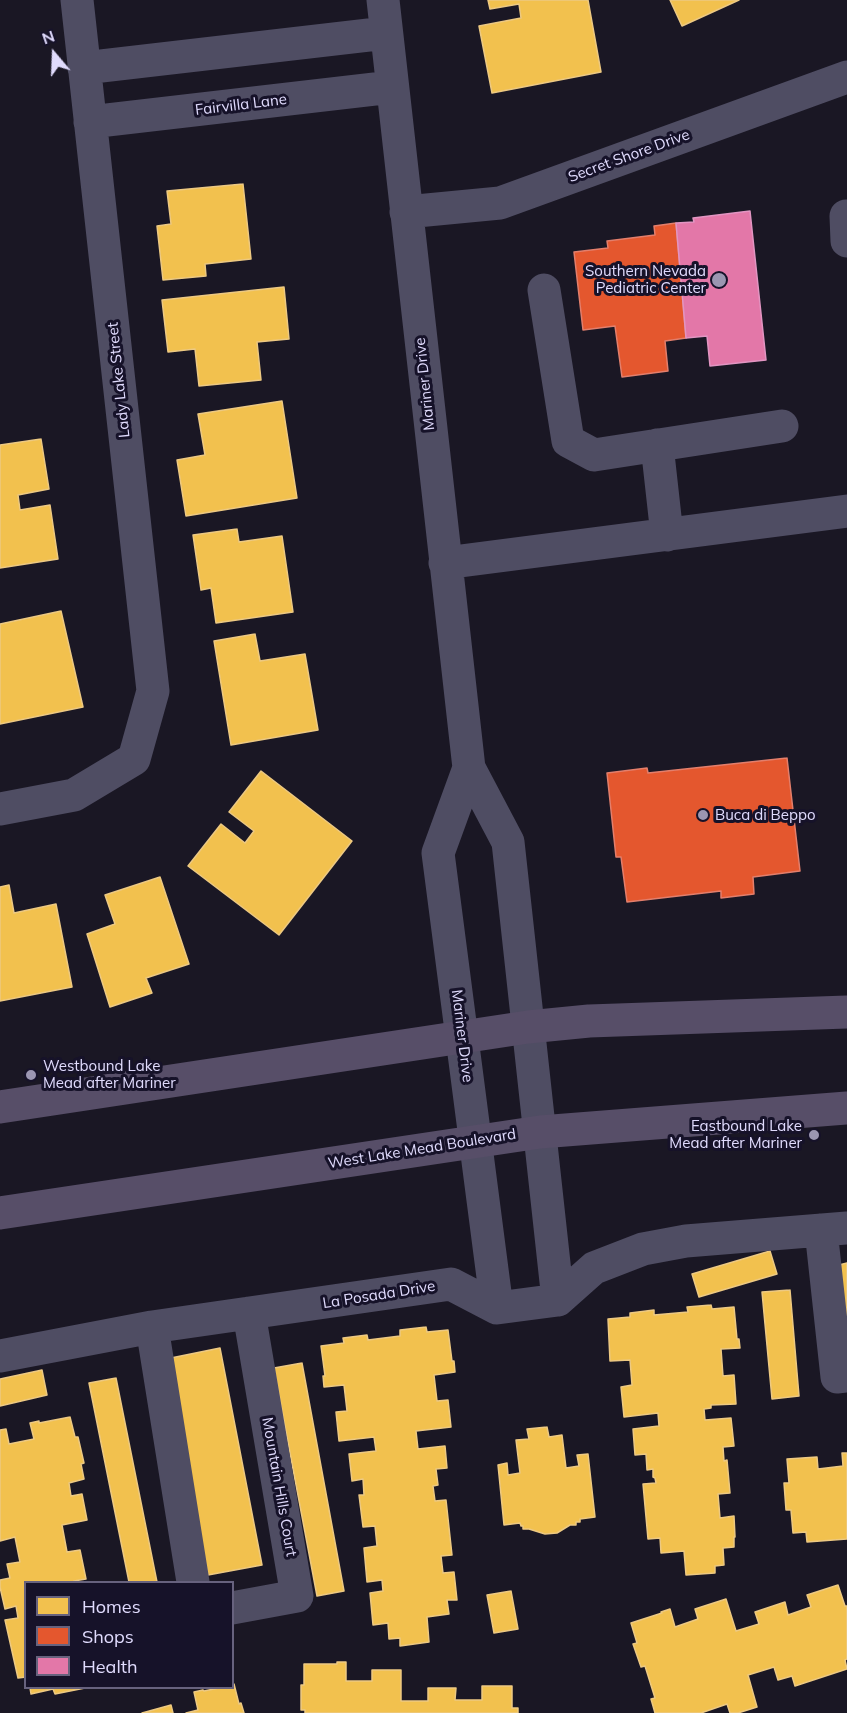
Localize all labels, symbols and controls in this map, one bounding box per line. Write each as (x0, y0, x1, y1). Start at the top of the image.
north arrow (24, 24, 84, 84)
text: N (39, 26, 57, 48)
street label: Fairvilla Lane (194, 90, 288, 120)
street label: Secret Shore Drive (566, 126, 692, 186)
place label: Southern Nevada Pediatric Center (585, 262, 706, 297)
marker: Southern Nevada Pediatric Center (710, 271, 728, 289)
street label: Lady Lake Street (104, 321, 134, 439)
street label: Mariner Drive (411, 337, 439, 431)
place label: Buca di Beppo (715, 806, 816, 824)
marker: Buca di Beppo (696, 808, 710, 822)
street label: Mariner Drive (447, 989, 477, 1083)
place label: Westbound Lake Mead after Mariner (43, 1057, 176, 1092)
marker: Westbound Lake Mead after Mariner (24, 1068, 38, 1082)
place label: Eastbound Lake Mead after Mariner (669, 1117, 802, 1152)
street label: West Lake Mead Boulevard (327, 1125, 517, 1173)
marker: Eastbound Lake Mead after Mariner (807, 1128, 821, 1142)
street label: La Posada Drive (321, 1277, 437, 1313)
street label: Mountain Hills Court (258, 1416, 300, 1558)
legend (24, 1581, 234, 1689)
text: Homes (82, 1595, 141, 1618)
text: Shops (82, 1625, 134, 1648)
text: Health (82, 1655, 138, 1678)

